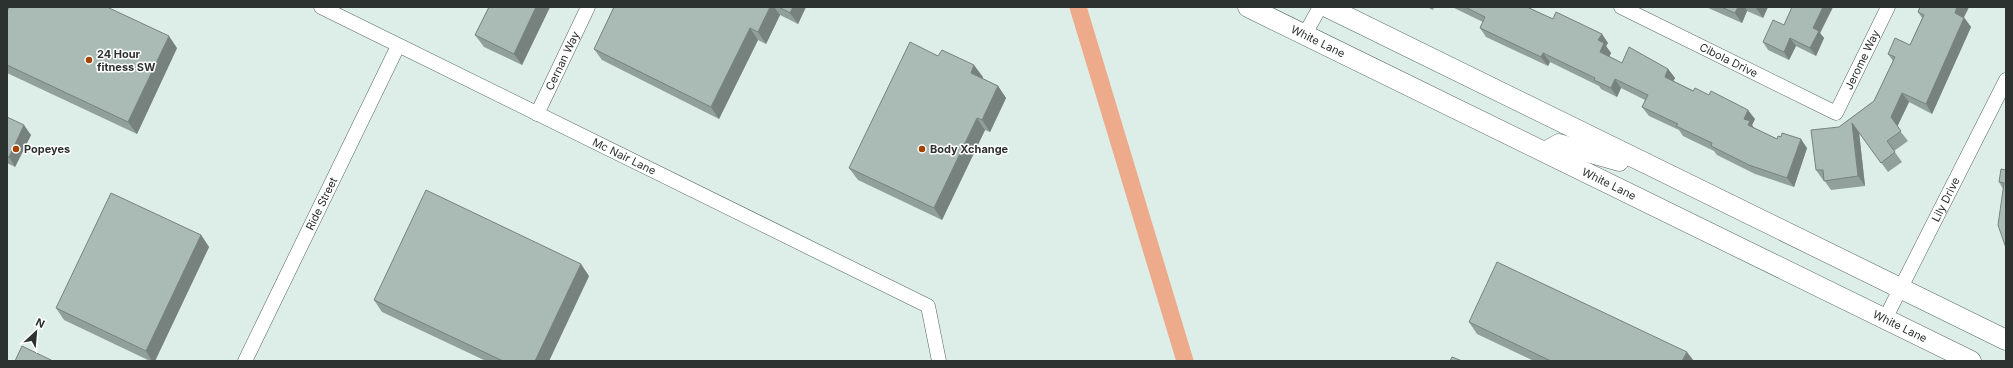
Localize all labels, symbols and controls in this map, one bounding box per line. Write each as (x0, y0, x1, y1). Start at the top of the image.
street label: White Lane (1289, 22, 1347, 60)
street label: Jerome Way (1842, 28, 1883, 92)
street label: Cernan Way (542, 29, 582, 92)
street label: Cibola Drive (1697, 40, 1760, 80)
place label: 24 Hour fitness SW (97, 47, 156, 74)
marker: 24 Hour fitness SW (84, 55, 94, 65)
street label: Mc Nair Lane (590, 135, 658, 178)
place label: Popeyes (24, 142, 70, 156)
place label: Body Xchange (930, 142, 1009, 156)
marker: Popeyes (11, 144, 21, 154)
marker: Body Xchange (917, 144, 927, 154)
street label: White Lane (1580, 165, 1638, 203)
street label: Ride Street (303, 174, 340, 232)
street label: Lily Drive (1928, 175, 1963, 224)
street label: White Lane (1871, 307, 1929, 345)
north arrow (16, 312, 56, 352)
text: N (34, 315, 47, 331)

